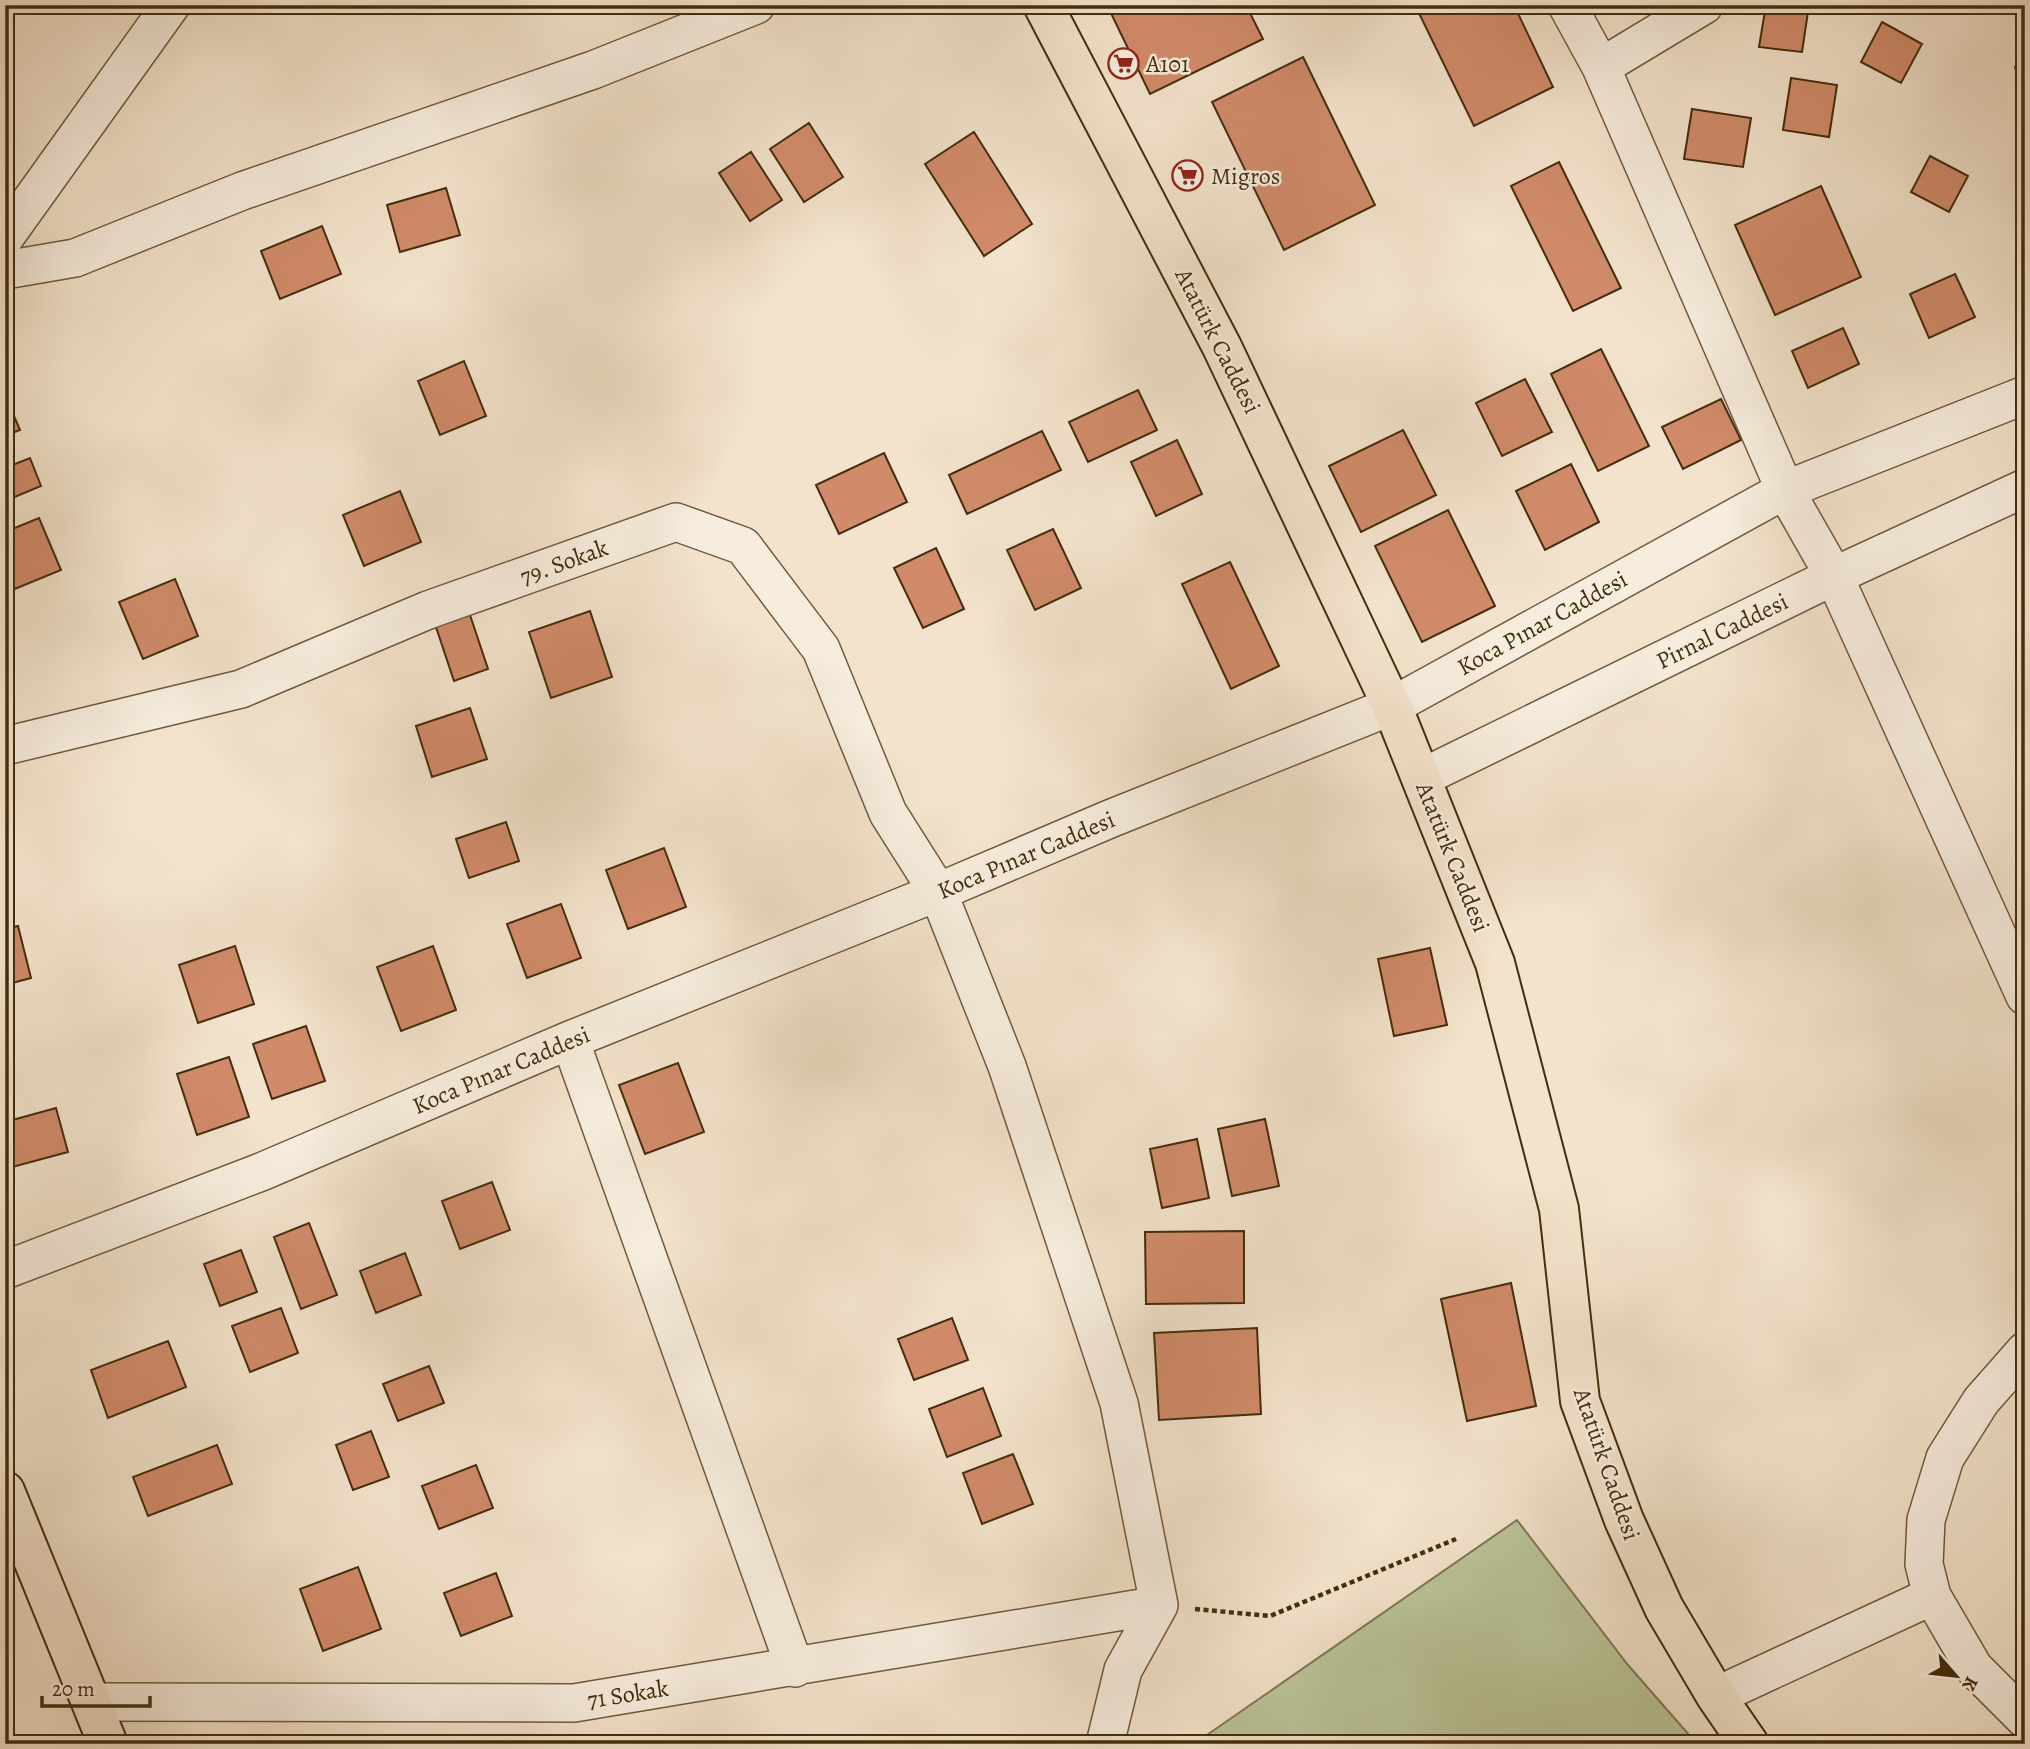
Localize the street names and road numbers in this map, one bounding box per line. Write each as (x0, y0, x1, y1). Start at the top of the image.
street label: Atatürk Caddesi (1167, 262, 1268, 419)
street label: 79. Sokak (516, 531, 612, 593)
street label: Koca Pınar Caddesi (1451, 563, 1633, 683)
street label: Pirnal Caddesi (1651, 585, 1793, 677)
street label: Atatürk Caddesi (1408, 776, 1498, 937)
street label: Koca Pınar Caddesi (932, 803, 1120, 907)
street label: Koca Pınar Caddesi (407, 1018, 595, 1122)
street label: Atatürk Caddesi (1566, 1383, 1648, 1544)
street label: 71 Sokak (585, 1672, 671, 1716)

